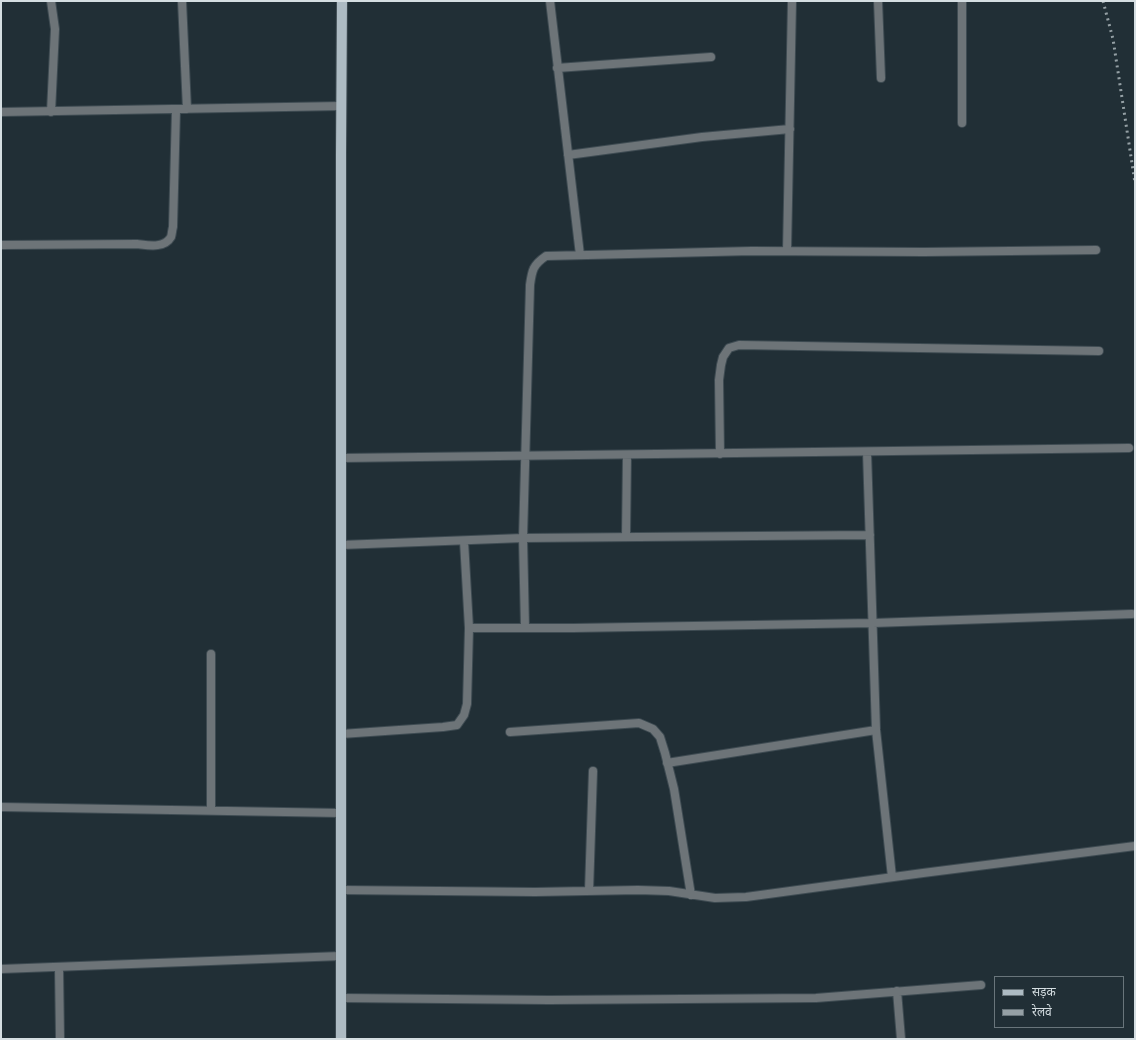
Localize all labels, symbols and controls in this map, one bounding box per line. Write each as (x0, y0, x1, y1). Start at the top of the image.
legend (994, 976, 1124, 1028)
text: सड़क (1032, 984, 1056, 999)
text: रेलवे (1032, 1004, 1052, 1019)

